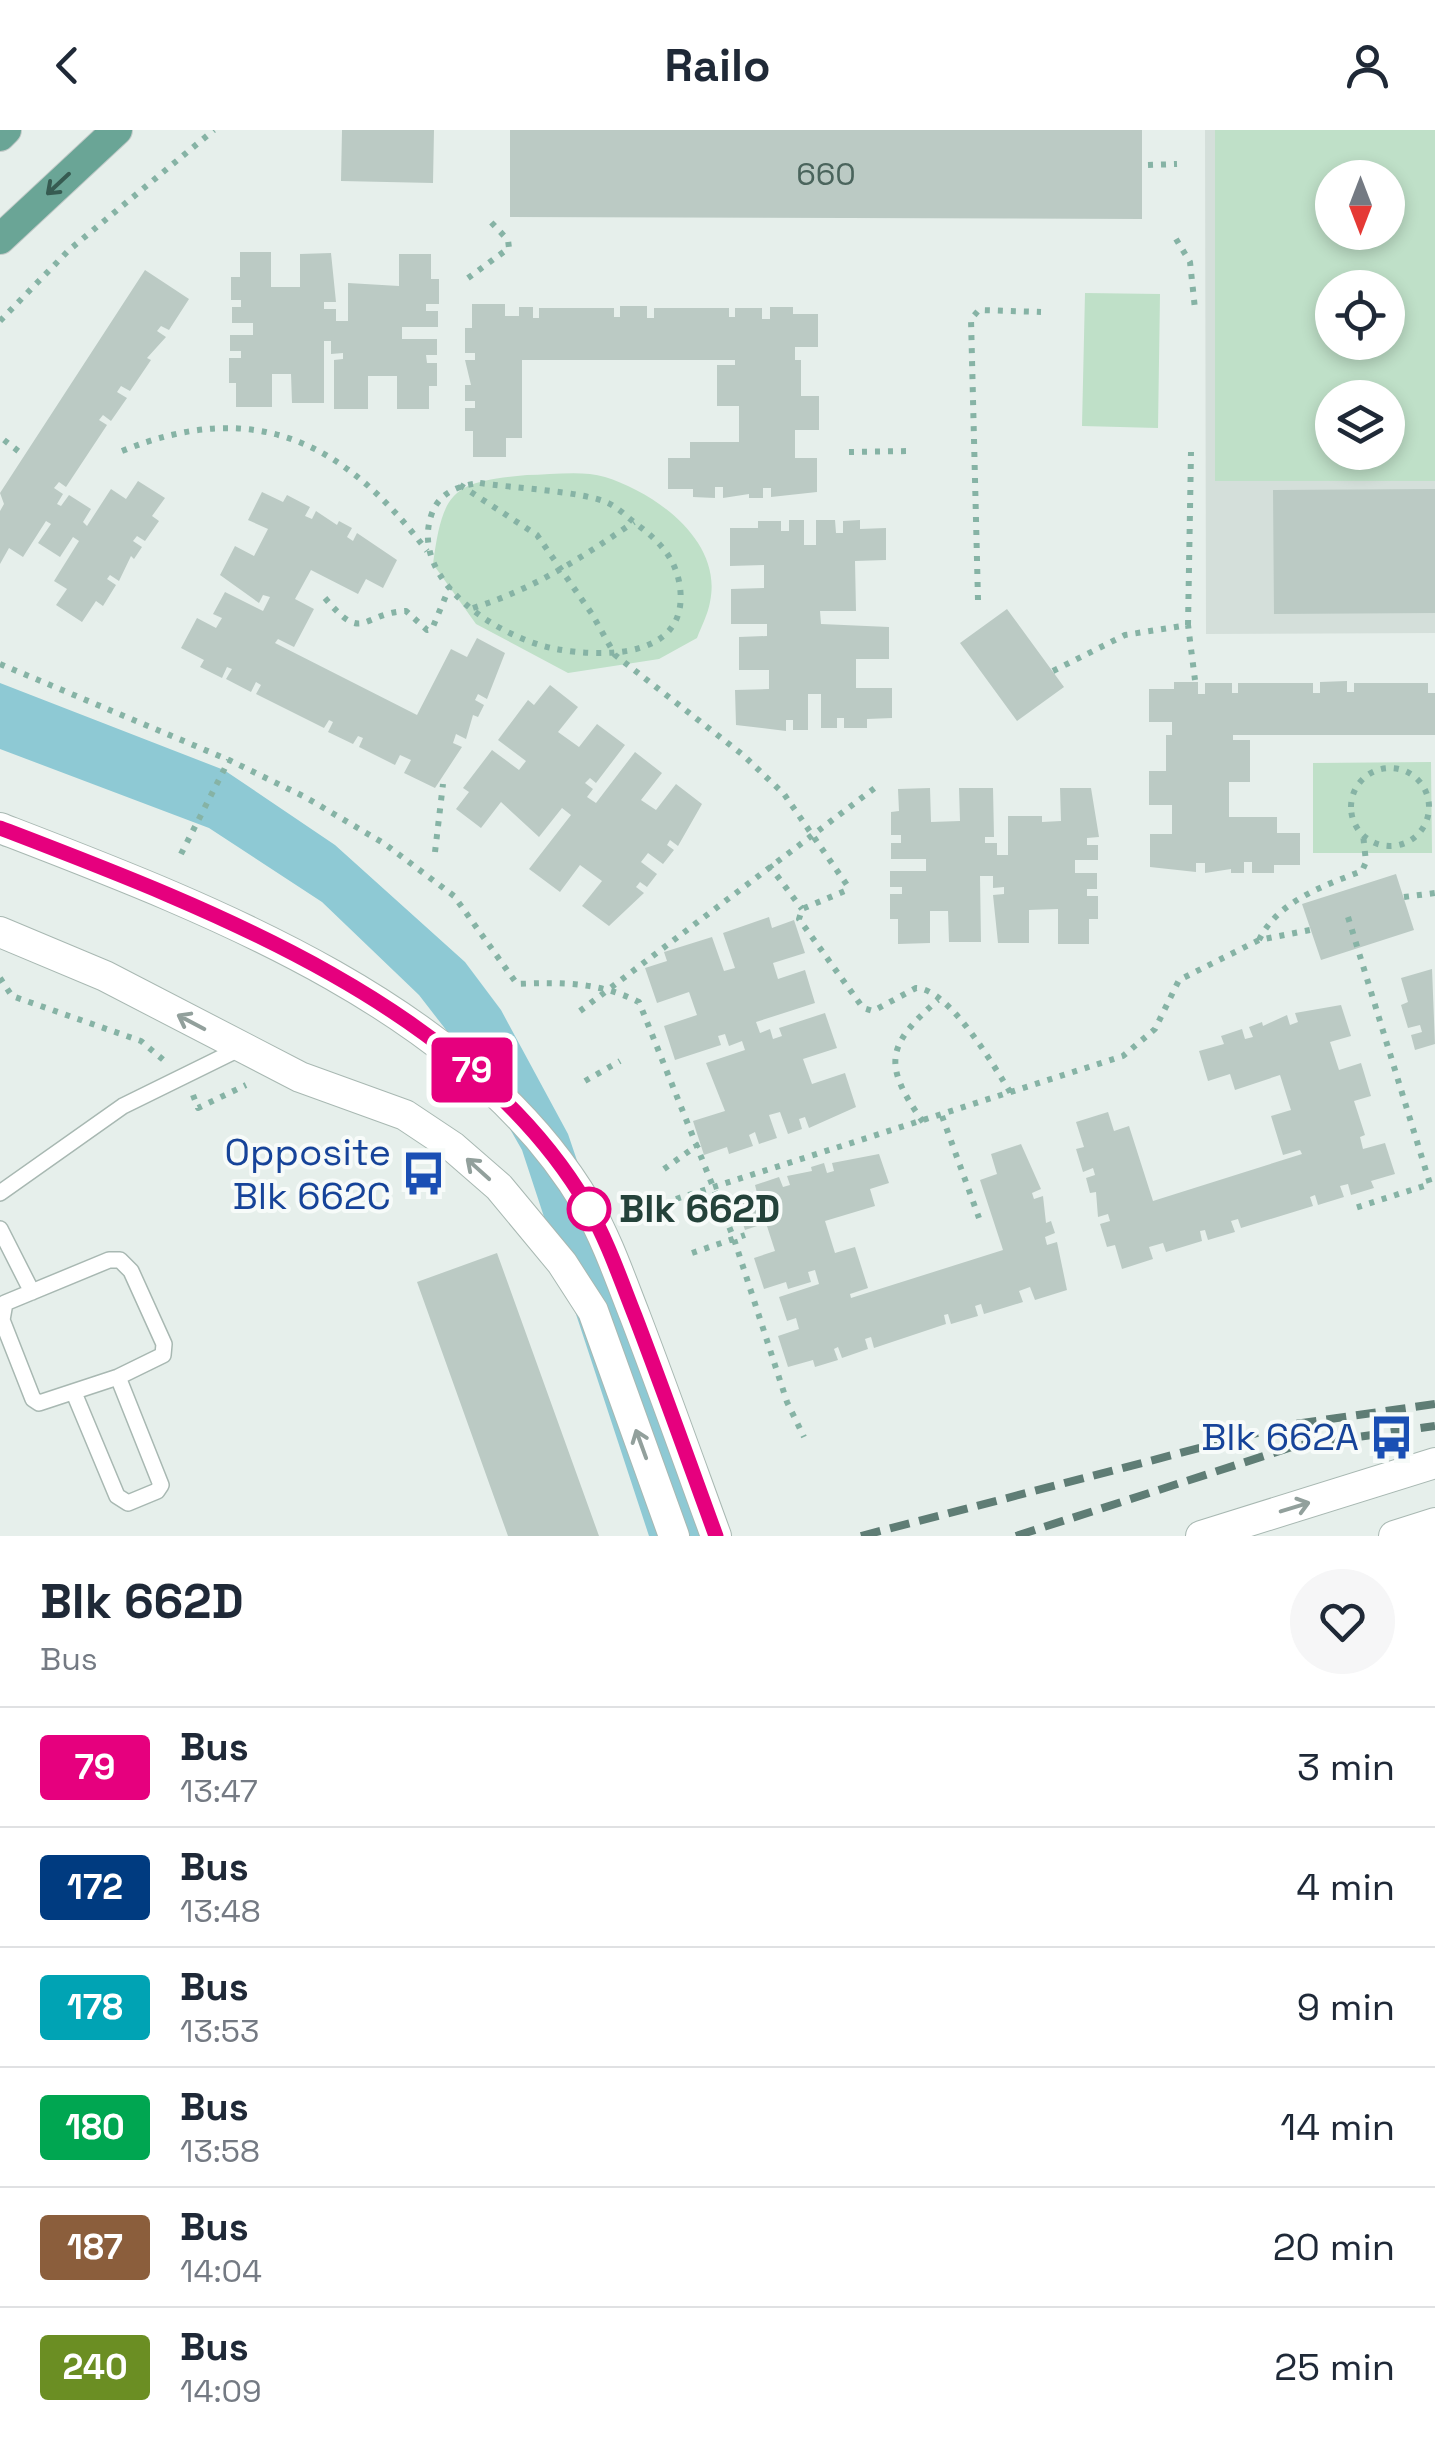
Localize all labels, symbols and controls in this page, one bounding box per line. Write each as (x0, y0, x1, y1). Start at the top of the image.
text: Railo (665, 37, 770, 94)
icon: back (40, 38, 95, 93)
icon: person (1340, 38, 1395, 93)
house number: 660 (796, 154, 856, 194)
north arrow (1315, 160, 1405, 250)
map controls (1315, 160, 1405, 470)
one-way arrow (46, 172, 71, 195)
button: locate (1315, 270, 1405, 360)
button: layers (1315, 380, 1405, 470)
one-way arrow (177, 1011, 207, 1031)
line badge: 79 (427, 1038, 517, 1102)
text: 79 (451, 1048, 493, 1092)
place label: Opposite Blk 662C (225, 1128, 391, 1220)
bus stop icon: Opposite Blk 662C (400, 1150, 448, 1198)
one-way arrow (466, 1158, 491, 1181)
place label: Blk 662D (619, 1185, 780, 1233)
marker: Blk 662D (568, 1188, 610, 1230)
place label: Blk 662A (1201, 1413, 1359, 1461)
bus stop icon: Blk 662A (1368, 1413, 1416, 1461)
one-way arrow (631, 1430, 649, 1461)
one-way arrow (1278, 1497, 1310, 1515)
button: heart (1290, 1569, 1395, 1674)
text: Blk 662D (40, 1571, 244, 1632)
text: Bus (40, 1639, 98, 1679)
text: Bus (180, 1723, 249, 1771)
text: 3 min (1297, 1743, 1395, 1791)
text: 79 (74, 1745, 116, 1789)
text: 13:47 (180, 1771, 258, 1811)
text: Bus (180, 1843, 249, 1891)
text: 4 min (1296, 1863, 1395, 1911)
text: 172 (67, 1865, 123, 1909)
text: 13:48 (180, 1891, 261, 1931)
text: Bus (180, 1963, 249, 2011)
text: 9 min (1297, 1983, 1395, 2031)
text: 178 (67, 1985, 123, 2029)
text: 13:53 (180, 2011, 259, 2051)
text: Bus (180, 2083, 249, 2131)
text: 14 min (1280, 2103, 1395, 2151)
text: 180 (65, 2105, 125, 2149)
text: 13:58 (180, 2131, 260, 2171)
text: Bus (180, 2203, 249, 2251)
text: 20 min (1273, 2223, 1395, 2271)
text: 187 (67, 2225, 123, 2269)
text: 14:04 (180, 2251, 262, 2291)
text: Bus (180, 2323, 249, 2371)
text: 25 min (1274, 2343, 1395, 2391)
text: 240 (62, 2345, 128, 2389)
text: 14:09 (180, 2371, 262, 2411)

